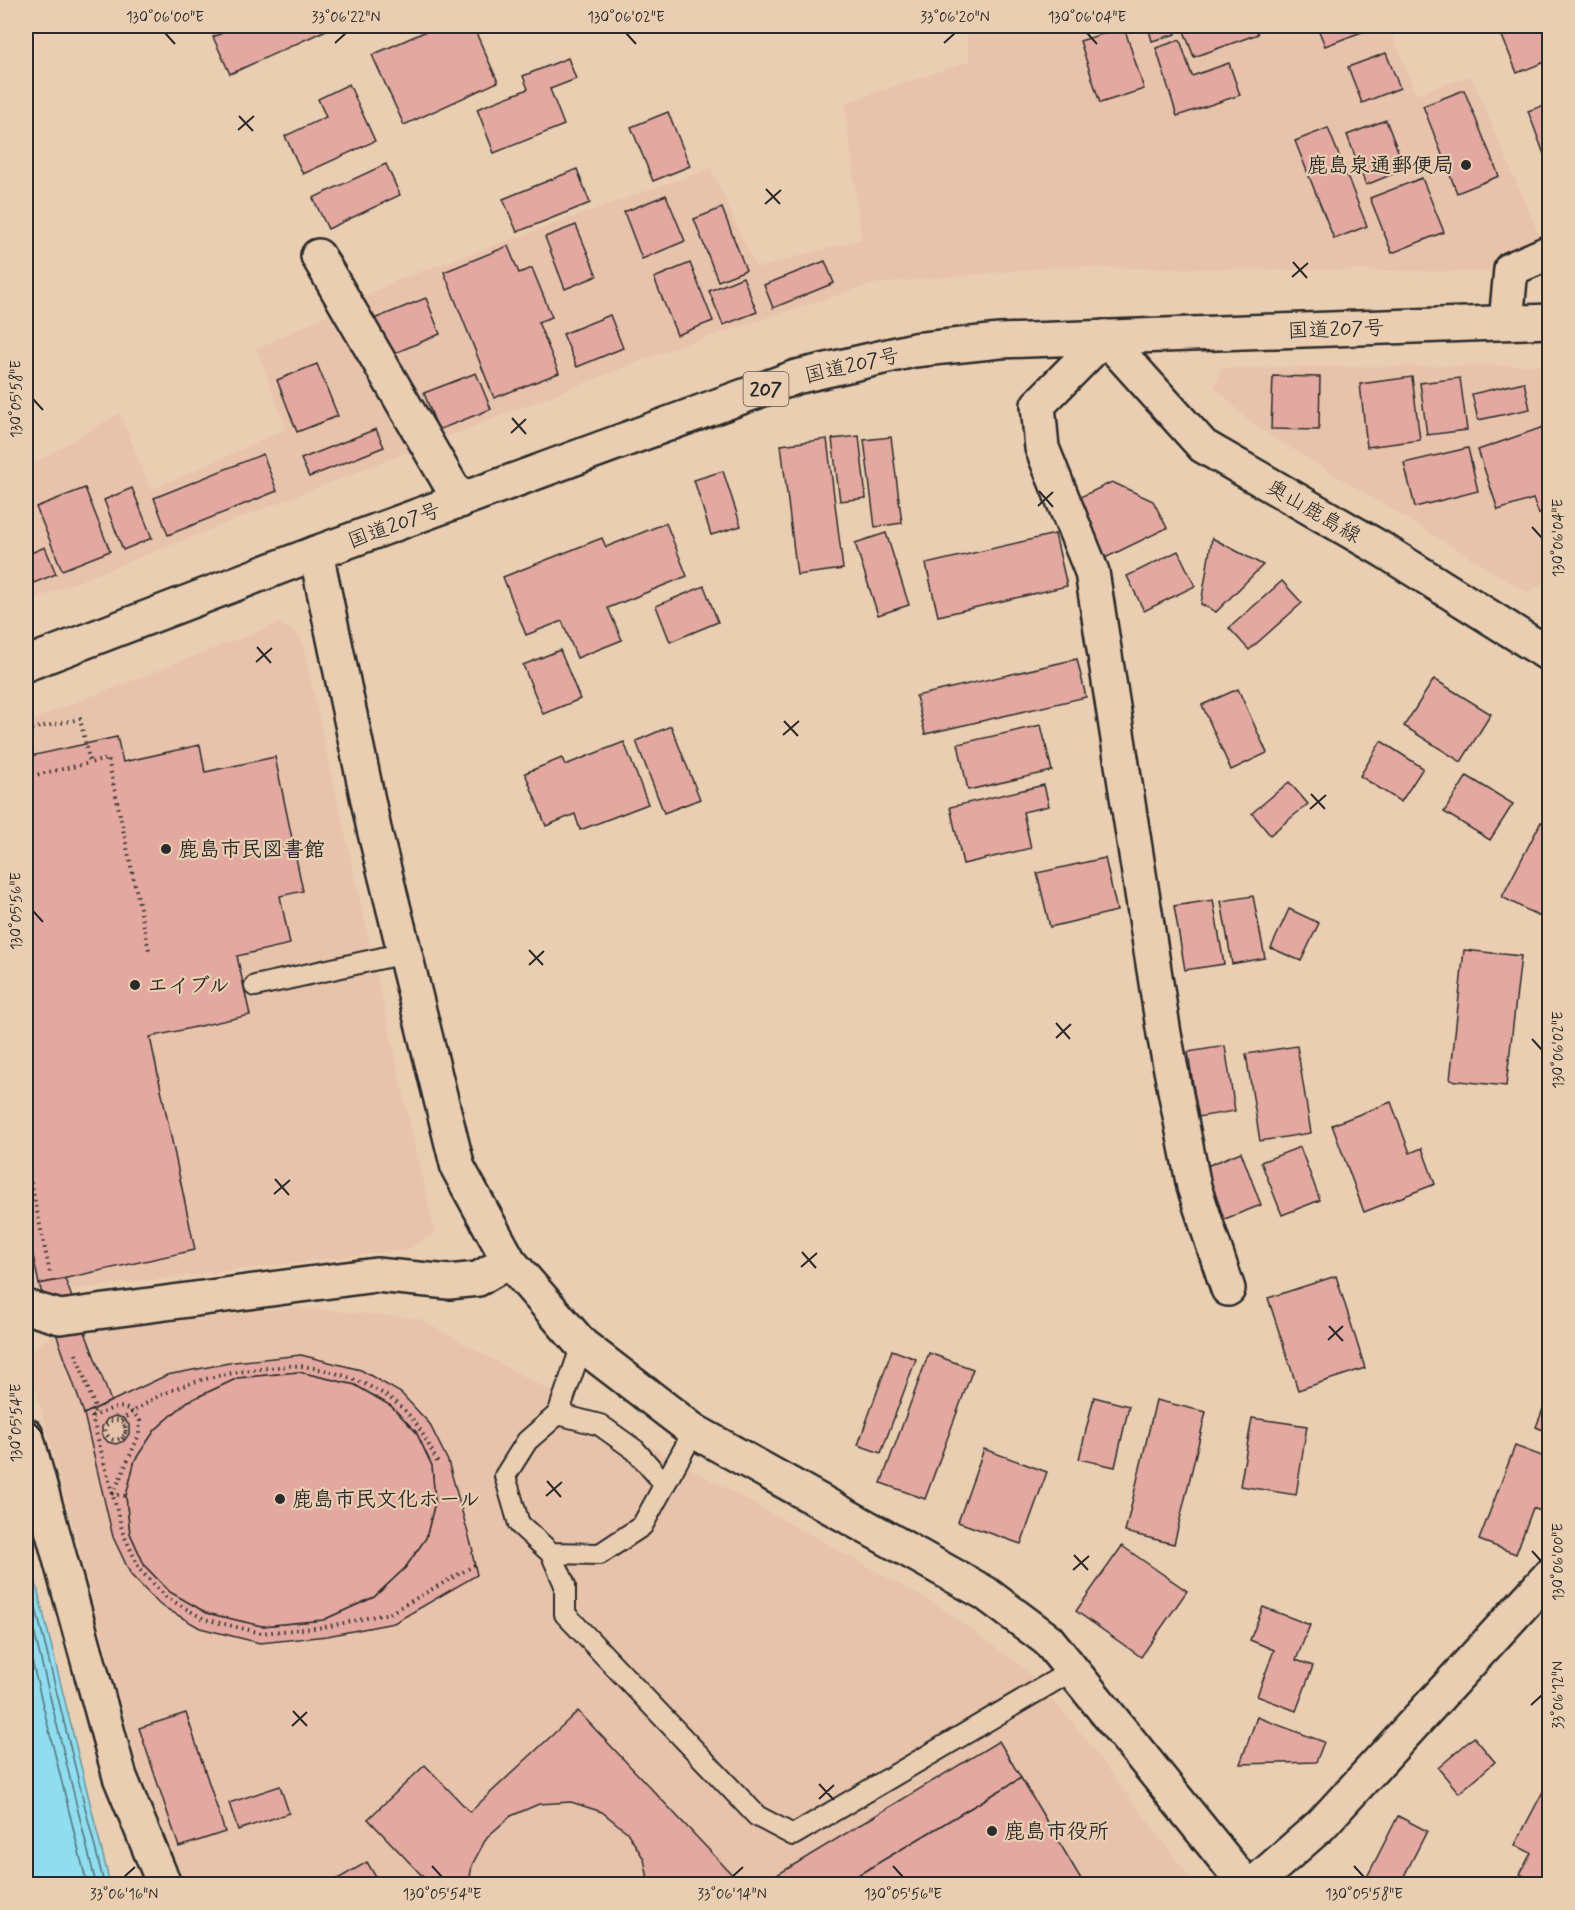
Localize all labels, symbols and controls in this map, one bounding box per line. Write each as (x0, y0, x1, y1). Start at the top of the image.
text: 130°06'00"E (126, 8, 204, 28)
text: 33°06'22"N (312, 8, 380, 28)
text: 130°06'02"E (587, 8, 665, 28)
text: 33°06'20"N (920, 8, 990, 28)
text: 130°06'04"E (1048, 8, 1127, 28)
place label: 鹿島泉通郵便局 (1307, 152, 1454, 180)
marker: 鹿島泉通郵便局 (1459, 158, 1473, 172)
street label: 国道207号 (1287, 314, 1385, 346)
street label: 国道207号 (802, 341, 903, 391)
text: 130°05'58"E (7, 360, 27, 438)
road number: 207 (744, 372, 789, 406)
street label: 奥山鹿島線 (1261, 473, 1366, 550)
street label: 国道207号 (344, 496, 445, 556)
text: 130°06'04"E (1549, 498, 1569, 577)
place label: 鹿島市民図書館 (178, 836, 325, 864)
marker: 鹿島市民図書館 (159, 842, 173, 856)
text: 130°05'56"E (7, 872, 27, 950)
place label: エイブル (147, 972, 230, 1000)
marker: エイブル (128, 978, 142, 992)
text: 130°06'02"E (1549, 1011, 1569, 1089)
text: 130°05'54"E (7, 1383, 27, 1463)
place label: 鹿島市民文化ホール (292, 1486, 480, 1514)
marker: 鹿島市民文化ホール (273, 1492, 287, 1506)
text: 130°06'00"E (1549, 1523, 1569, 1601)
text: 33°06'12"N (1549, 1661, 1569, 1729)
place label: 鹿島市役所 (1004, 1818, 1109, 1846)
marker: 鹿島市役所 (985, 1824, 999, 1838)
text: 33°06'16"N (90, 1885, 158, 1905)
text: 130°05'54"E (402, 1885, 482, 1905)
text: 33°06'14"N (697, 1885, 767, 1905)
text: 130°05'56"E (864, 1885, 942, 1905)
text: 130°05'58"E (1325, 1885, 1403, 1905)

